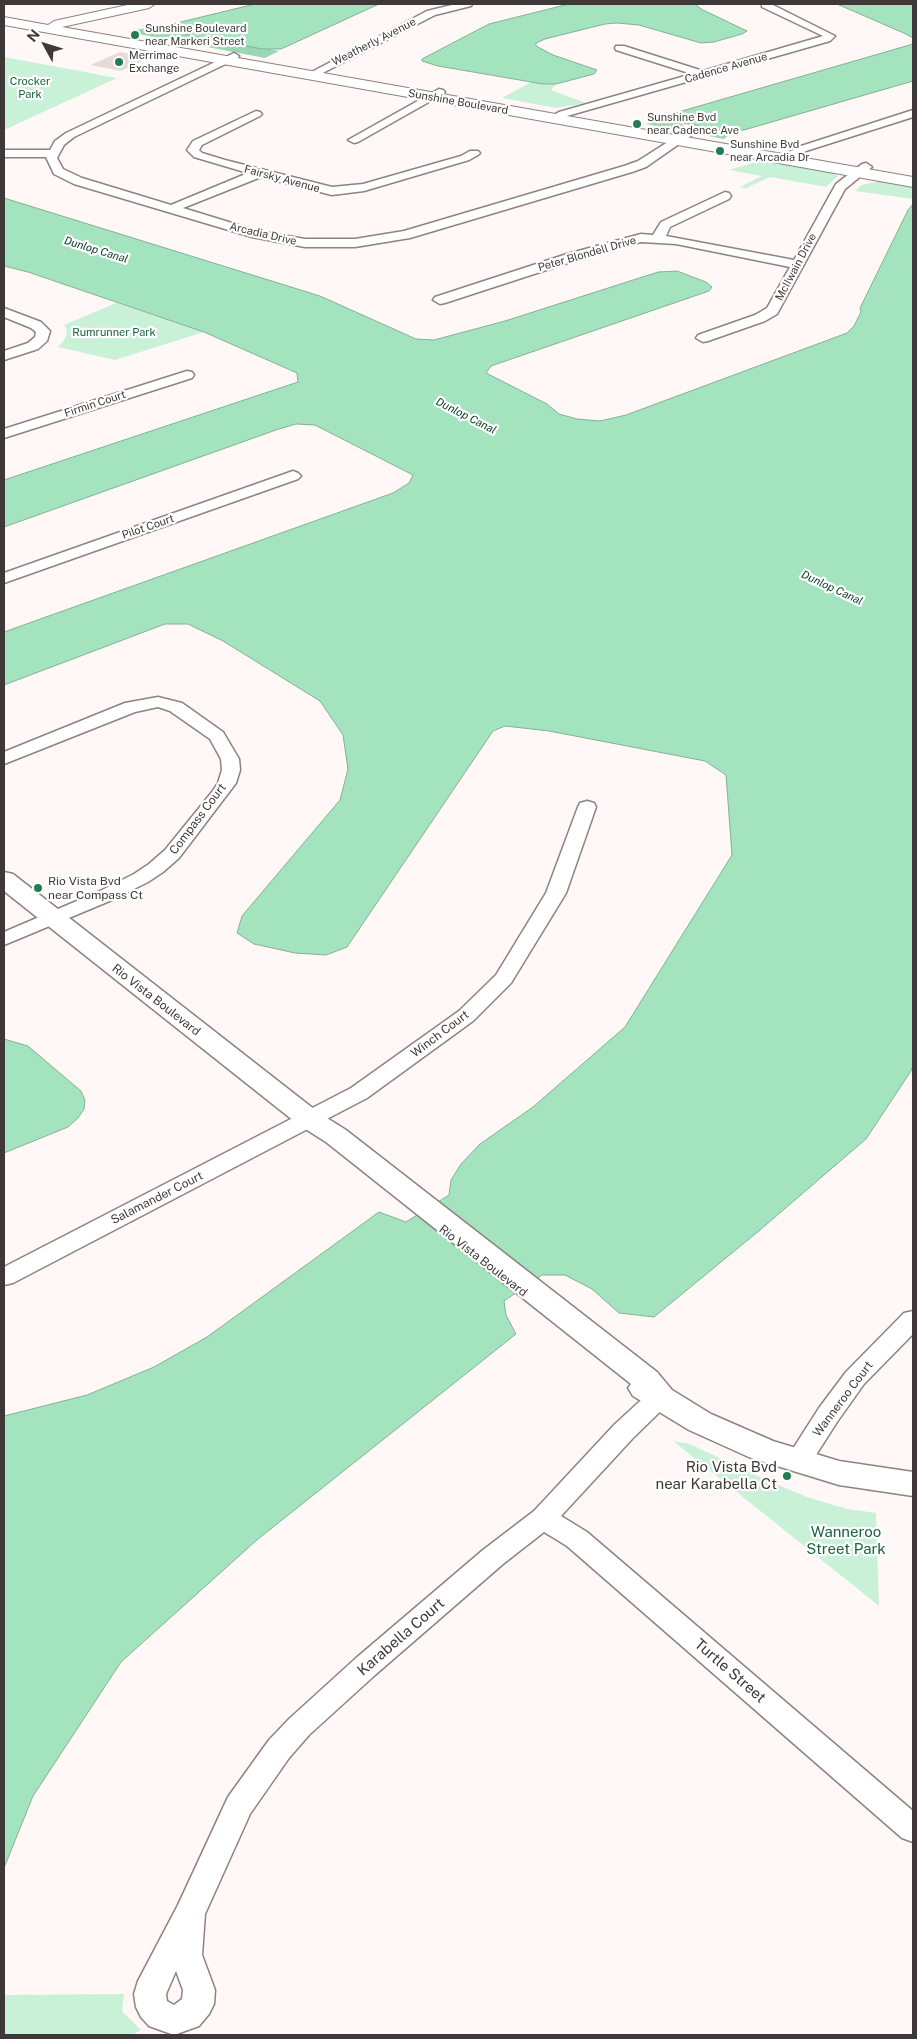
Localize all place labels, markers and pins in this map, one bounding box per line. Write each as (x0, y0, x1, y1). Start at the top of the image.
place label: Sunshine Boulevard near Markeri Street (145, 22, 247, 48)
marker: Sunshine Boulevard near Markeri Street (129, 29, 141, 41)
place label: Merrimac Exchange (129, 49, 179, 75)
marker: Merrimac Exchange (113, 56, 125, 68)
place label: Sunshine Bvd near Cadence Ave (647, 111, 739, 137)
marker: Sunshine Bvd near Cadence Ave (631, 118, 643, 130)
place label: Sunshine Bvd near Arcadia Dr (730, 138, 810, 164)
marker: Sunshine Bvd near Arcadia Dr (714, 145, 726, 157)
place label: Rio Vista Bvd near Compass Ct (48, 874, 143, 902)
marker: Rio Vista Bvd near Compass Ct (32, 882, 44, 894)
place label: Rio Vista Bvd near Karabella Ct (656, 1458, 777, 1493)
marker: Rio Vista Bvd near Karabella Ct (781, 1470, 793, 1482)

